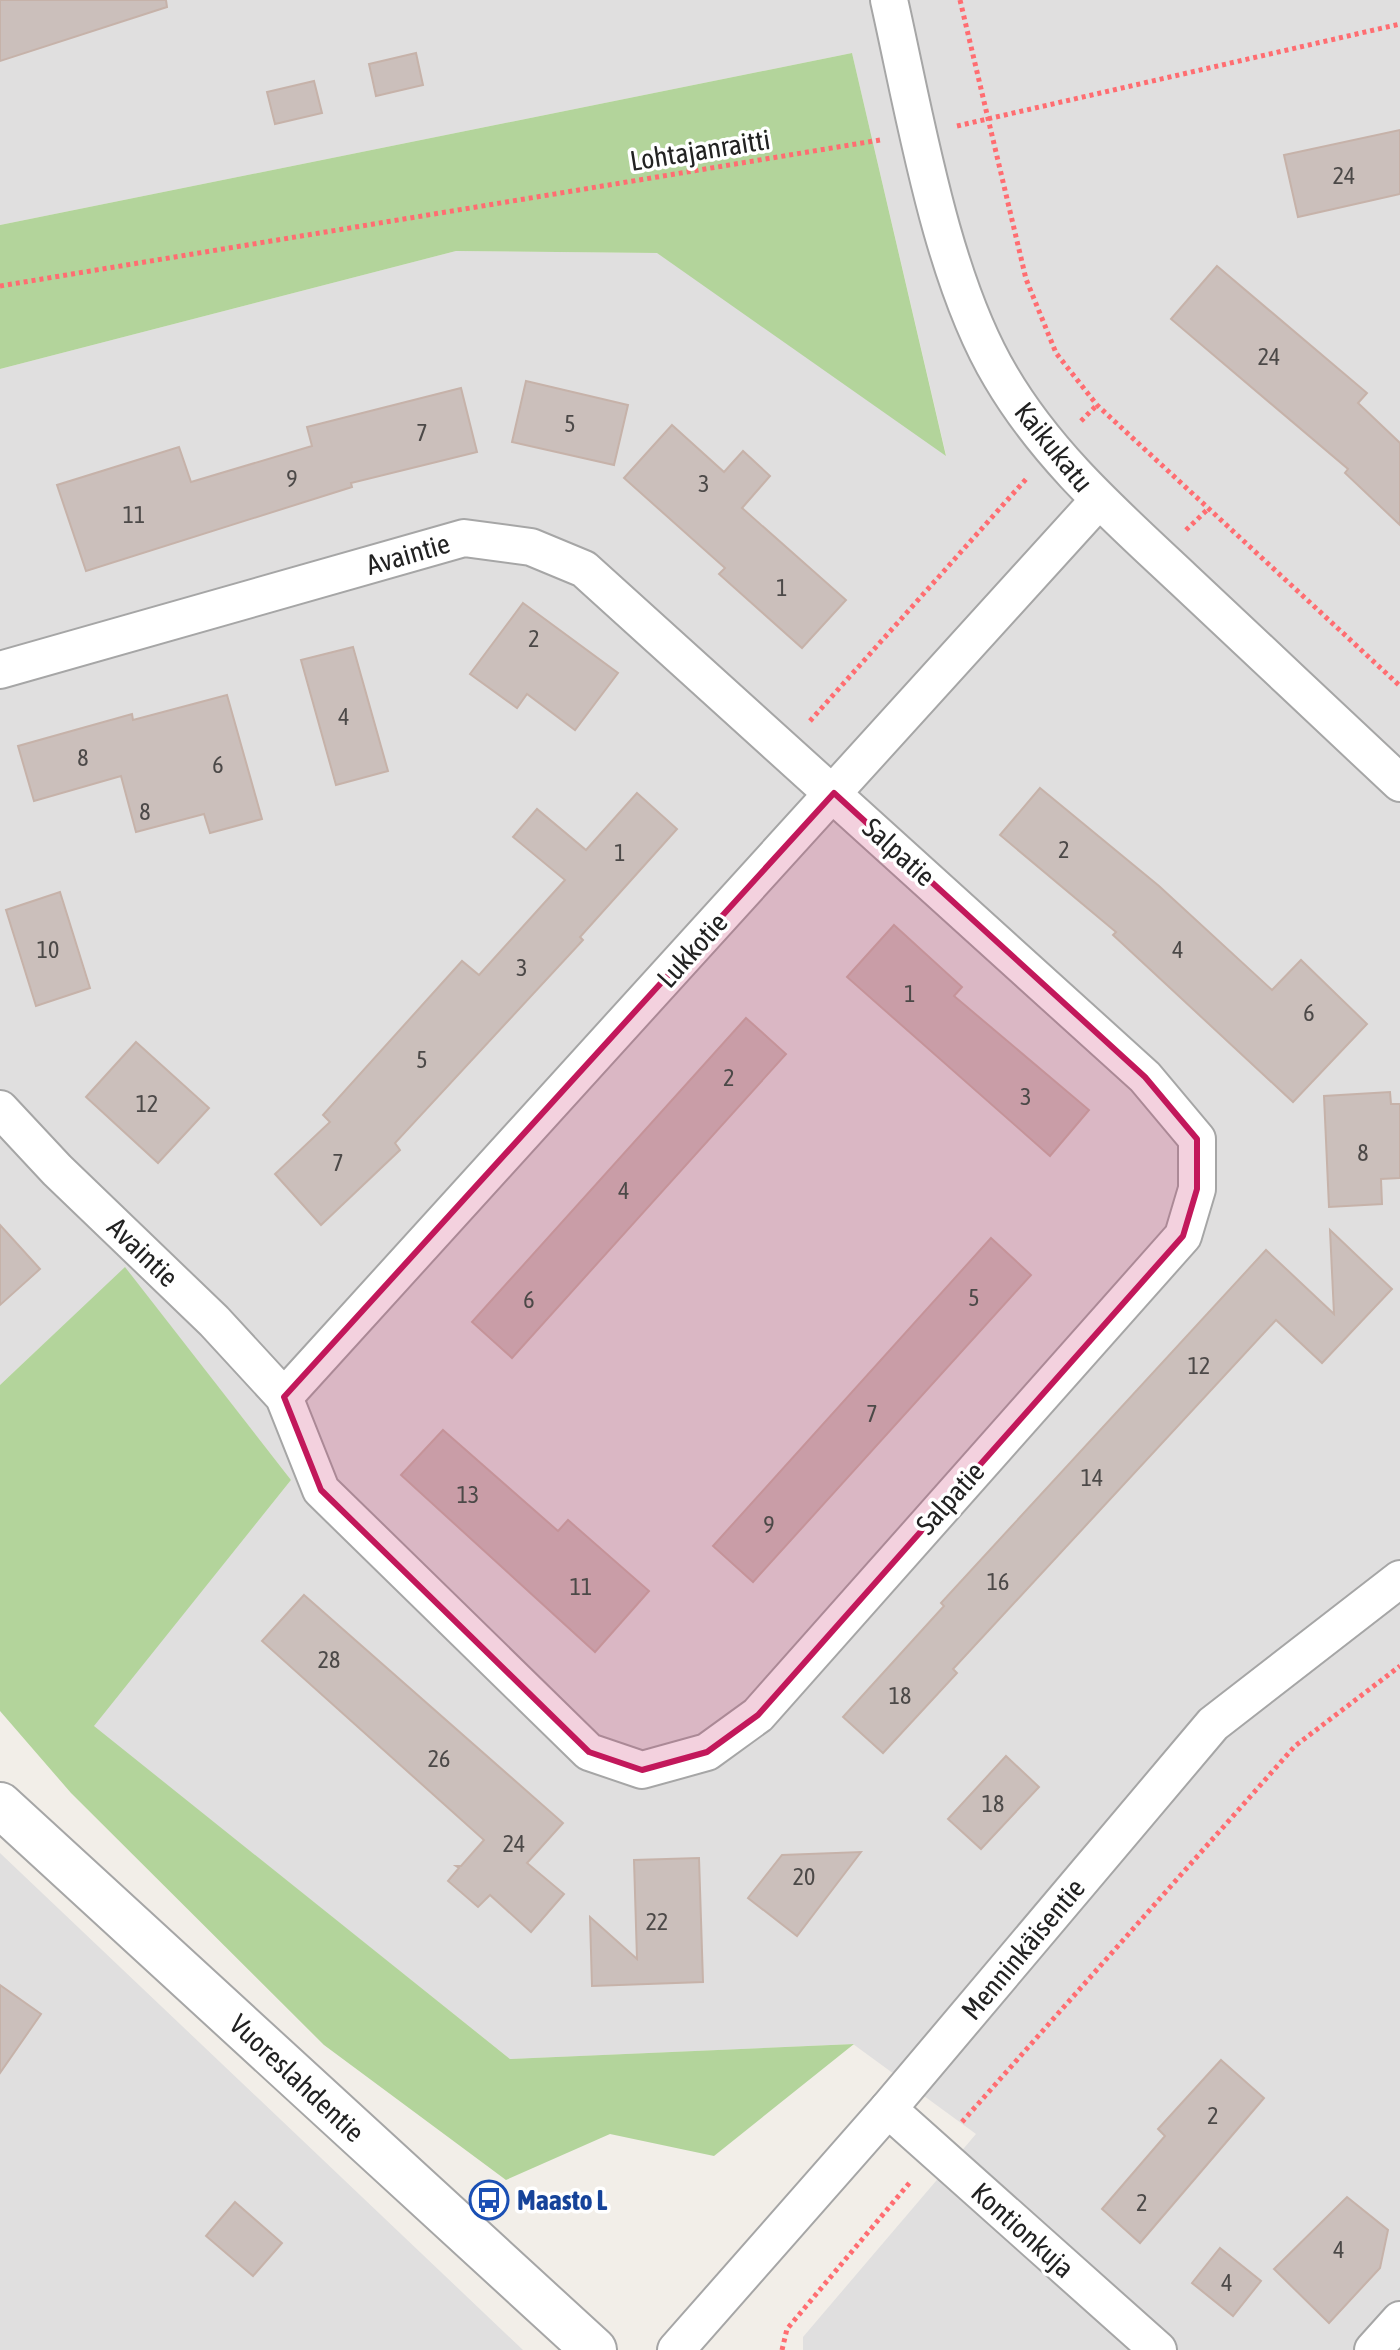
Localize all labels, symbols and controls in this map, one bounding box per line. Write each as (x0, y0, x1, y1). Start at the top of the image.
street label: Lohtajanraitti (628, 123, 772, 177)
house number: 24 (1333, 162, 1355, 189)
house number: 24 (1258, 343, 1280, 370)
street label: Kaikukatu (1008, 396, 1100, 498)
house number: 5 (564, 410, 576, 437)
house number: 7 (416, 419, 428, 446)
house number: 9 (286, 465, 298, 492)
house number: 3 (698, 470, 710, 497)
house number: 11 (123, 501, 145, 528)
street label: Avaintie (363, 527, 453, 581)
house number: 1 (776, 574, 788, 601)
house number: 2 (528, 625, 540, 652)
house number: 4 (338, 703, 350, 730)
house number: 8 (77, 744, 89, 771)
house number: 6 (212, 751, 224, 778)
house number: 8 (139, 798, 151, 825)
street label: Salpatie (856, 811, 942, 893)
house number: 2 (1058, 836, 1070, 863)
house number: 1 (614, 839, 626, 866)
street label: Lukkotie (650, 906, 734, 994)
house number: 10 (37, 936, 59, 963)
house number: 4 (1172, 936, 1184, 963)
house number: 3 (516, 954, 528, 981)
house number: 1 (904, 980, 916, 1007)
house number: 6 (1303, 999, 1315, 1026)
house number: 5 (416, 1046, 428, 1073)
house number: 2 (723, 1064, 735, 1091)
house number: 3 (1020, 1083, 1032, 1110)
house number: 12 (136, 1090, 158, 1117)
house number: 8 (1357, 1139, 1369, 1166)
house number: 7 (332, 1149, 344, 1176)
house number: 4 (618, 1177, 630, 1204)
street label: Avaintie (101, 1211, 185, 1293)
house number: 5 (968, 1284, 980, 1311)
house number: 6 (523, 1286, 535, 1313)
house number: 12 (1188, 1352, 1210, 1379)
house number: 7 (866, 1400, 878, 1427)
street label: Salpatie (909, 1455, 991, 1541)
house number: 14 (1081, 1464, 1103, 1491)
house number: 13 (457, 1481, 479, 1508)
house number: 9 (763, 1511, 775, 1538)
house number: 16 (987, 1568, 1009, 1595)
house number: 11 (570, 1573, 592, 1600)
house number: 28 (318, 1646, 340, 1673)
house number: 18 (889, 1682, 911, 1709)
house number: 26 (428, 1745, 450, 1772)
house number: 18 (982, 1790, 1004, 1817)
house number: 24 (503, 1830, 525, 1857)
house number: 20 (793, 1863, 815, 1890)
street label: Menninkäisentie (955, 1872, 1091, 2026)
house number: 22 (646, 1908, 668, 1935)
street label: Vuoreslahdentie (223, 2008, 371, 2148)
house number: 2 (1207, 2102, 1219, 2129)
street label: Kontionkuja (965, 2176, 1081, 2284)
bus stop icon: Maasto L (468, 2179, 510, 2221)
place label: Maasto L (517, 2184, 607, 2216)
house number: 2 (1136, 2189, 1148, 2216)
house number: 4 (1333, 2236, 1345, 2263)
house number: 4 (1221, 2269, 1233, 2296)

